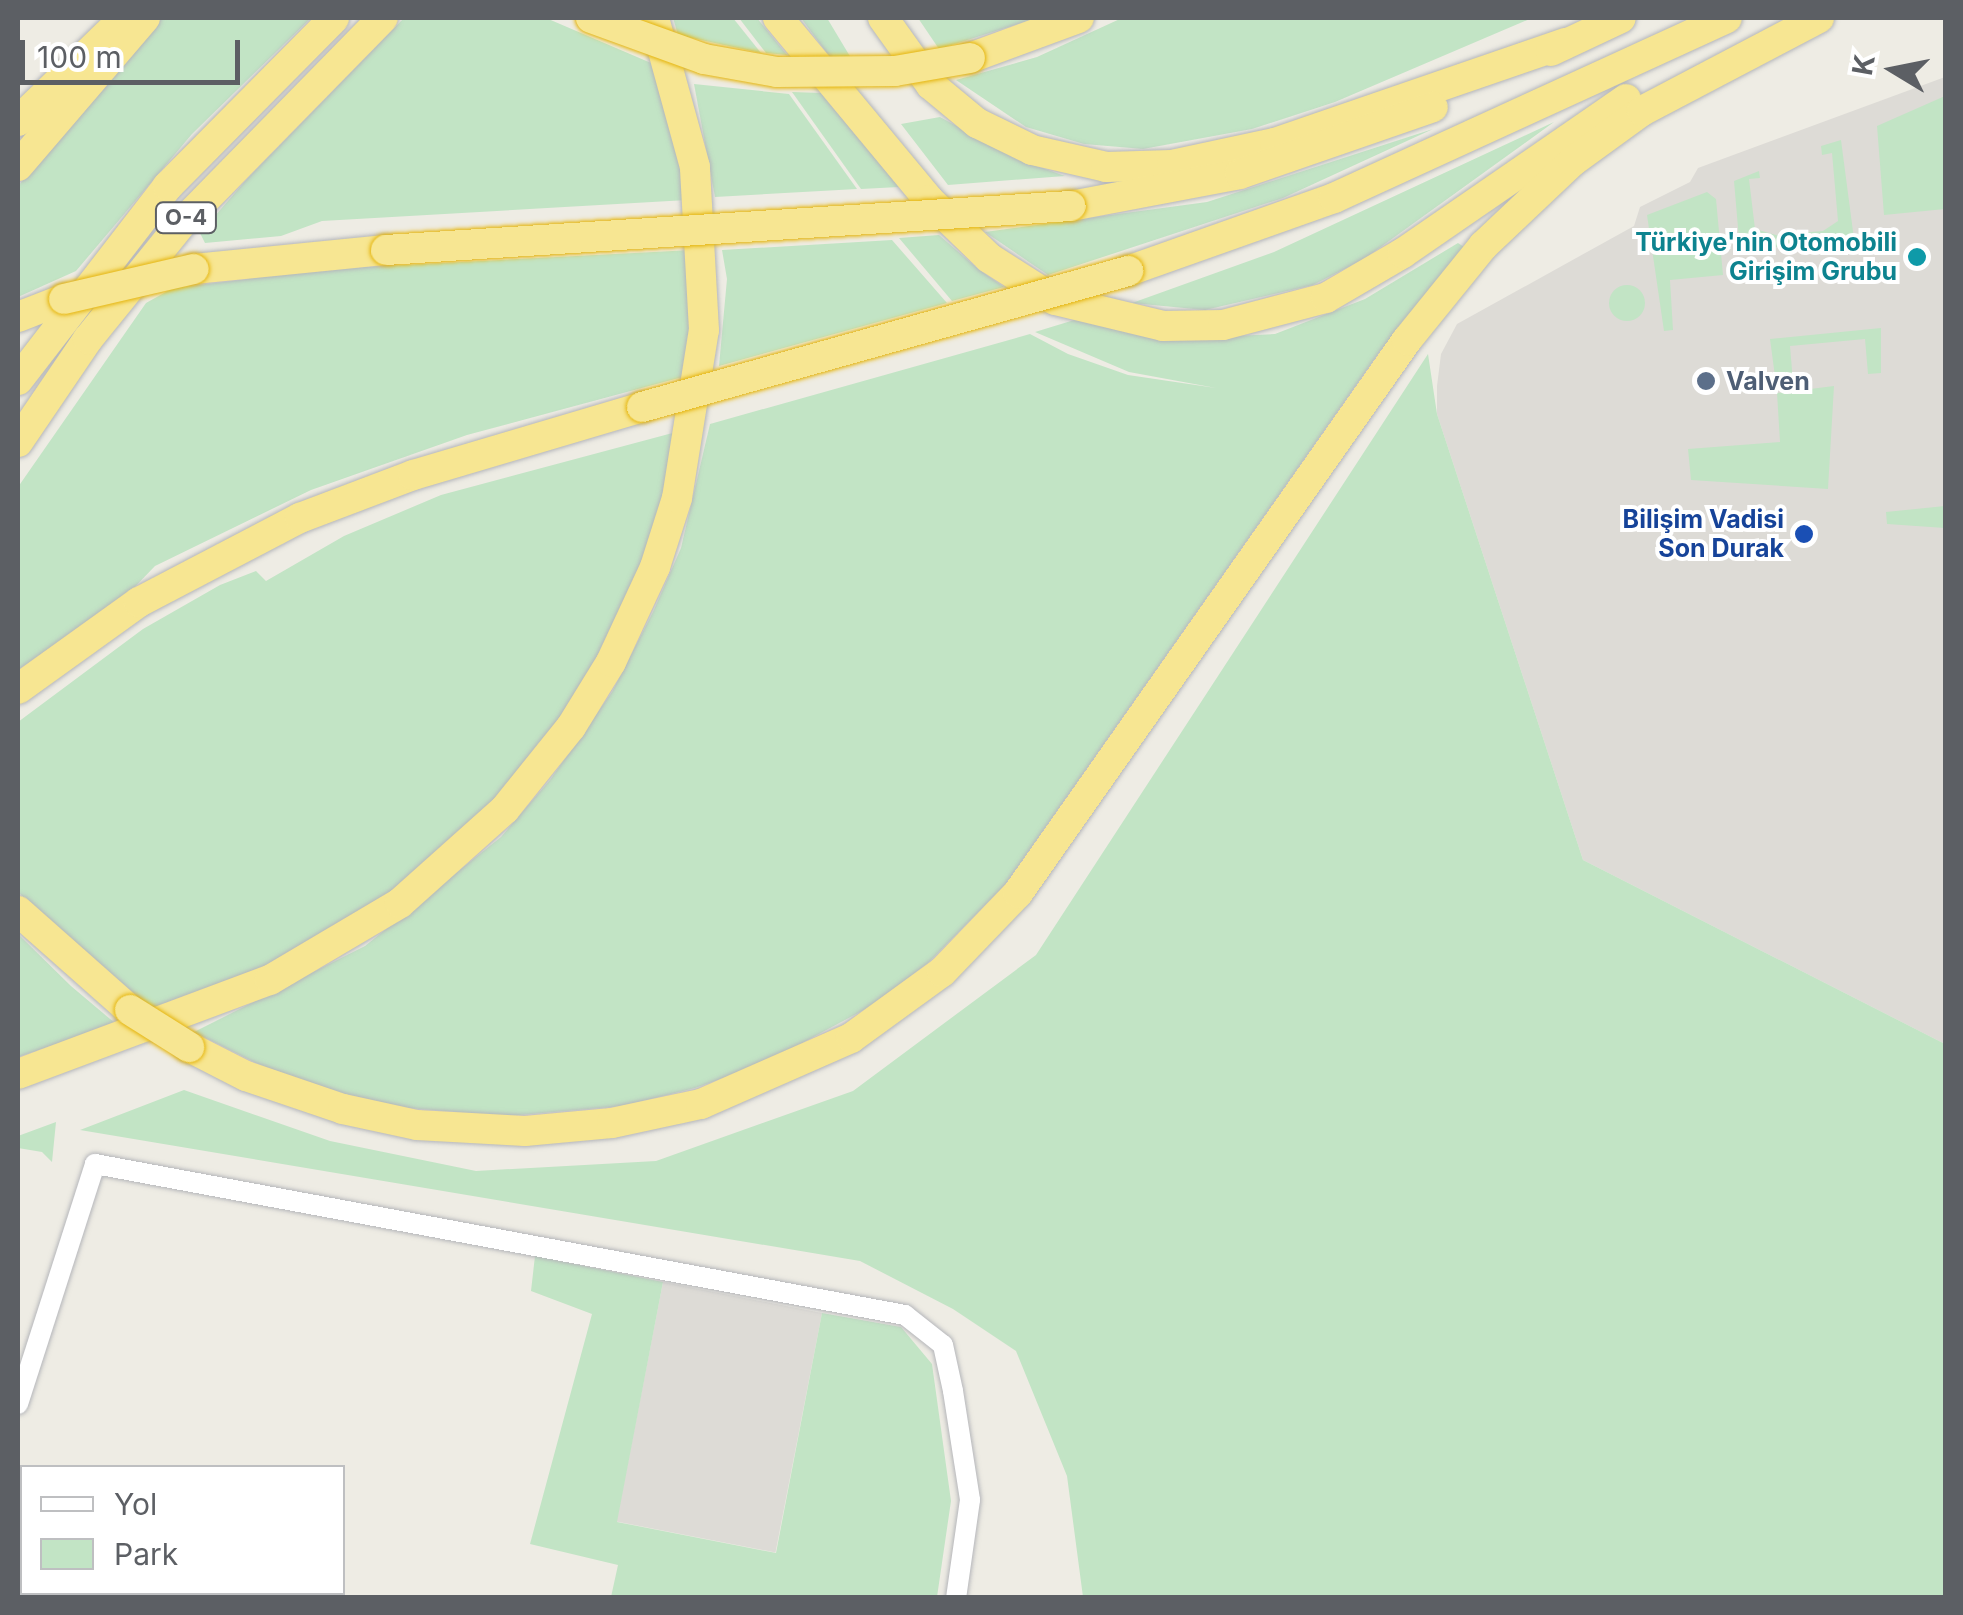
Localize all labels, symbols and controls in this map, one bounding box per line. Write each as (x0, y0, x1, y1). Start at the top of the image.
scale bar (25, 20, 245, 82)
north arrow (1843, 20, 1943, 120)
text: 100 m (37, 39, 122, 75)
text: K (1845, 52, 1882, 78)
road number: O-4 (154, 201, 218, 235)
place label: Türkiye'nin Otomobili Girişim Grubu (1635, 228, 1897, 287)
marker: Türkiye'nin Otomobili Girişim Grubu (1906, 246, 1928, 268)
place label: Valven (1726, 366, 1810, 396)
marker: Valven (1695, 370, 1717, 392)
place label: Bilişim Vadisi Son Durak (1623, 505, 1784, 564)
marker: Bilişim Vadisi Son Durak (1793, 523, 1815, 545)
legend (20, 1465, 345, 1595)
text: Yol (114, 1486, 157, 1522)
text: Park (114, 1536, 178, 1572)

